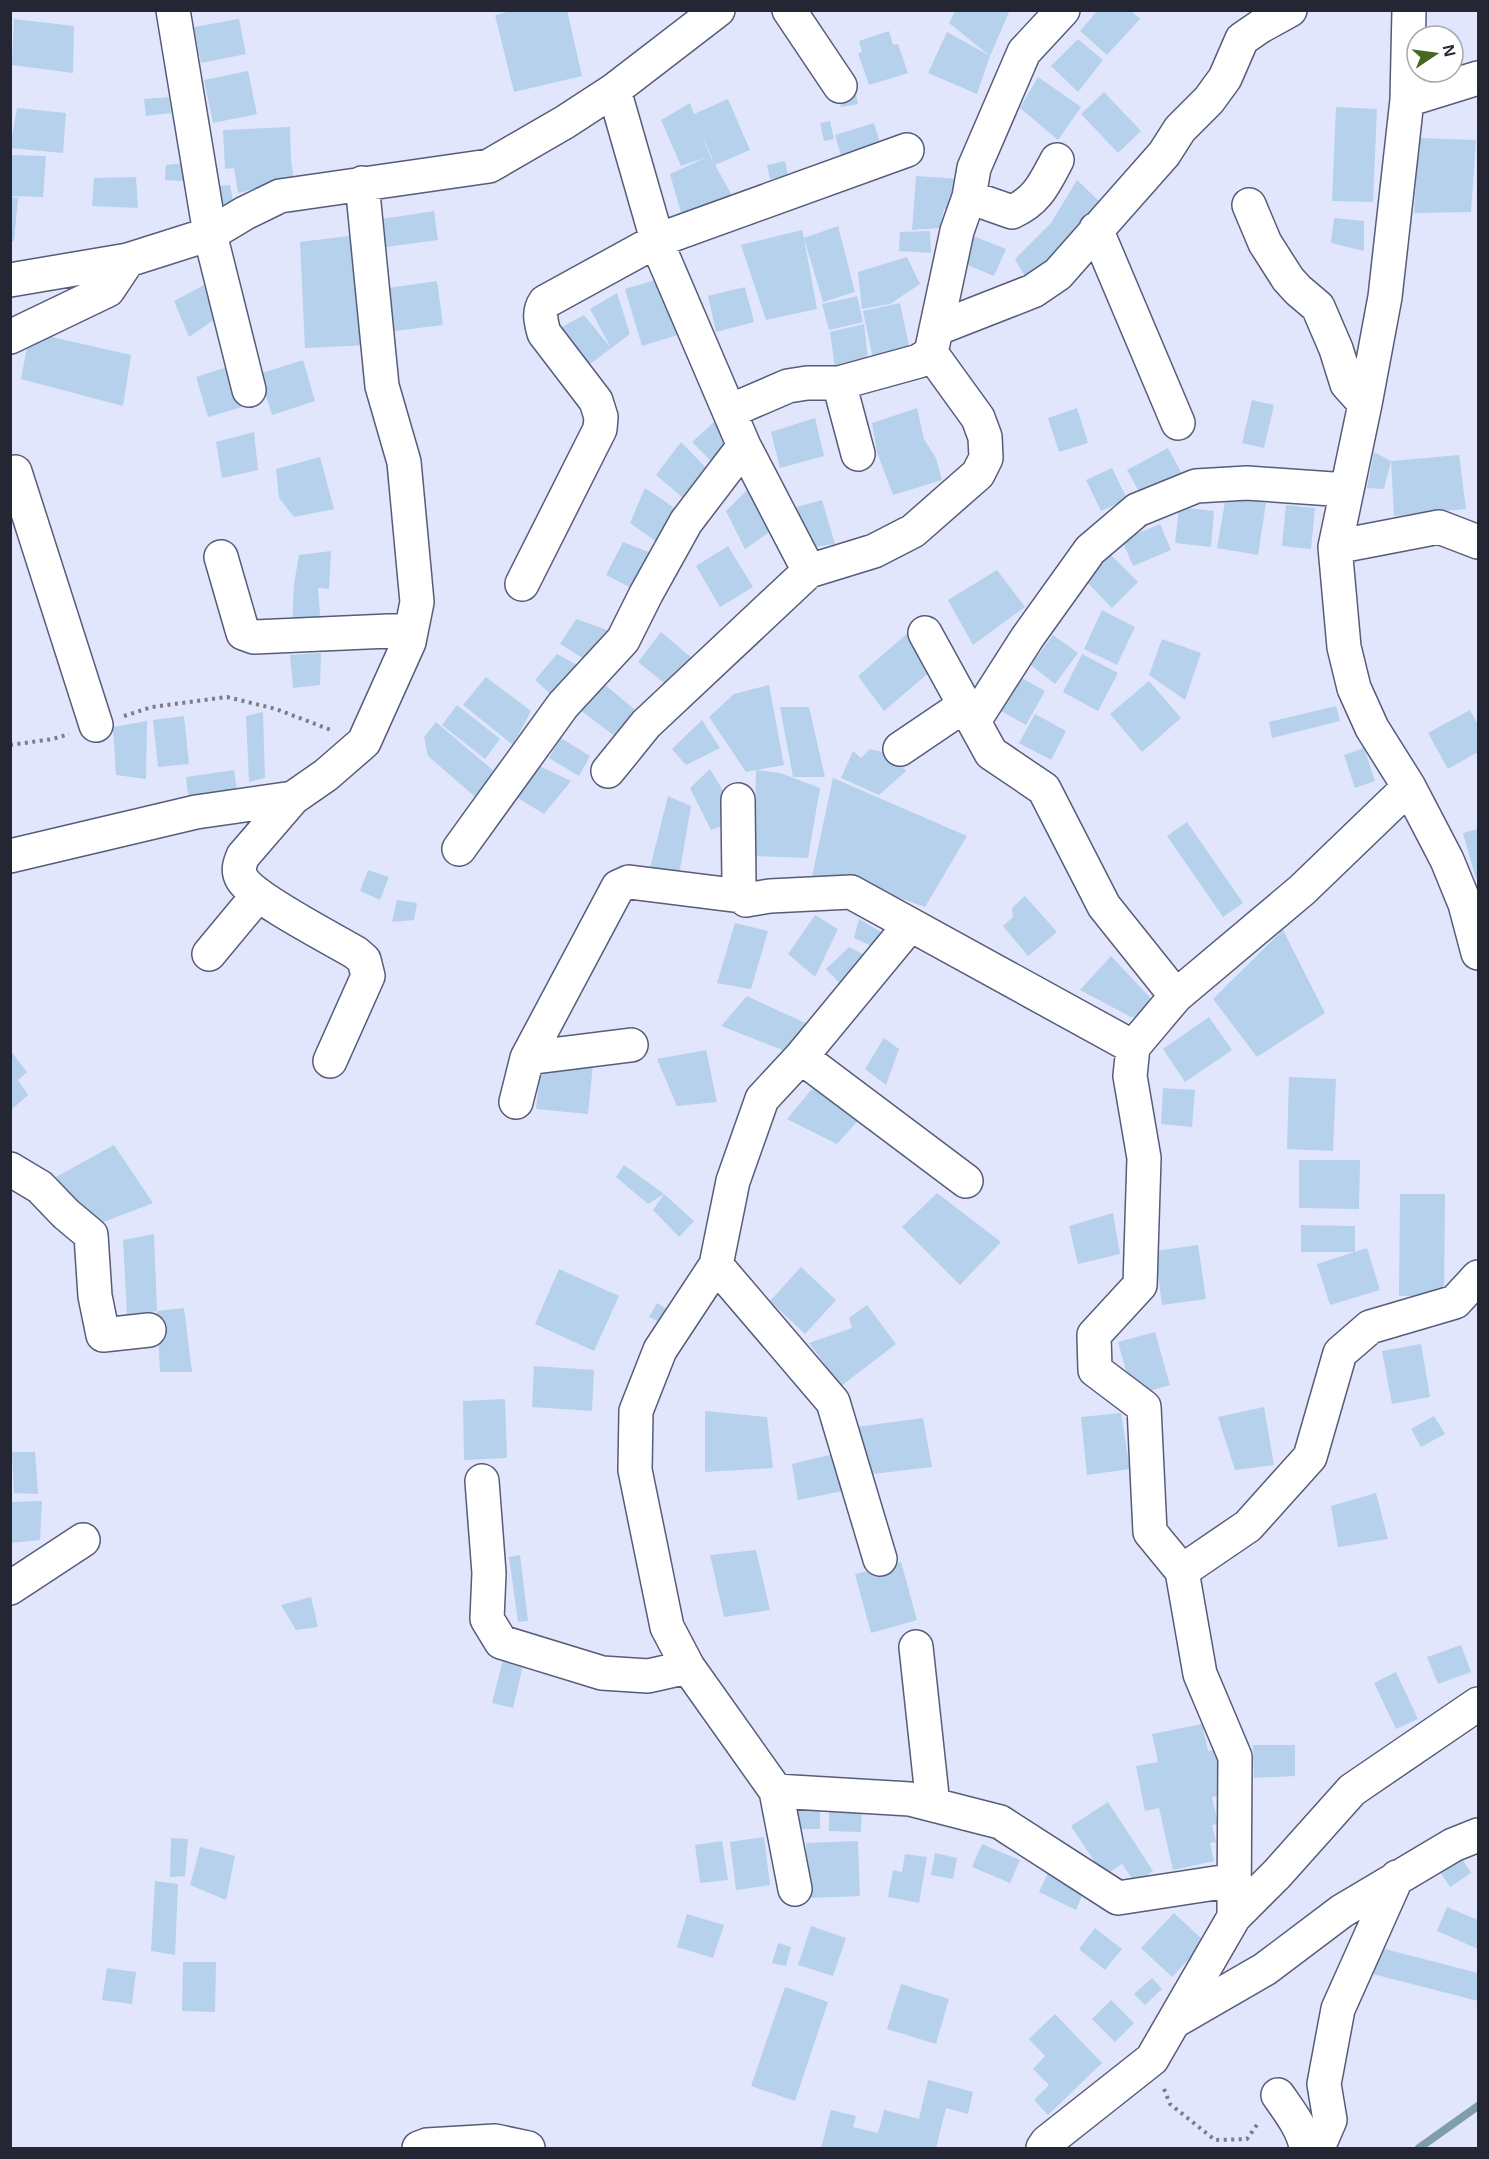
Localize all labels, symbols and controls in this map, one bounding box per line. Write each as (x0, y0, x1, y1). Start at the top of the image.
north arrow (1405, 24, 1465, 84)
text: N (1440, 43, 1459, 58)

